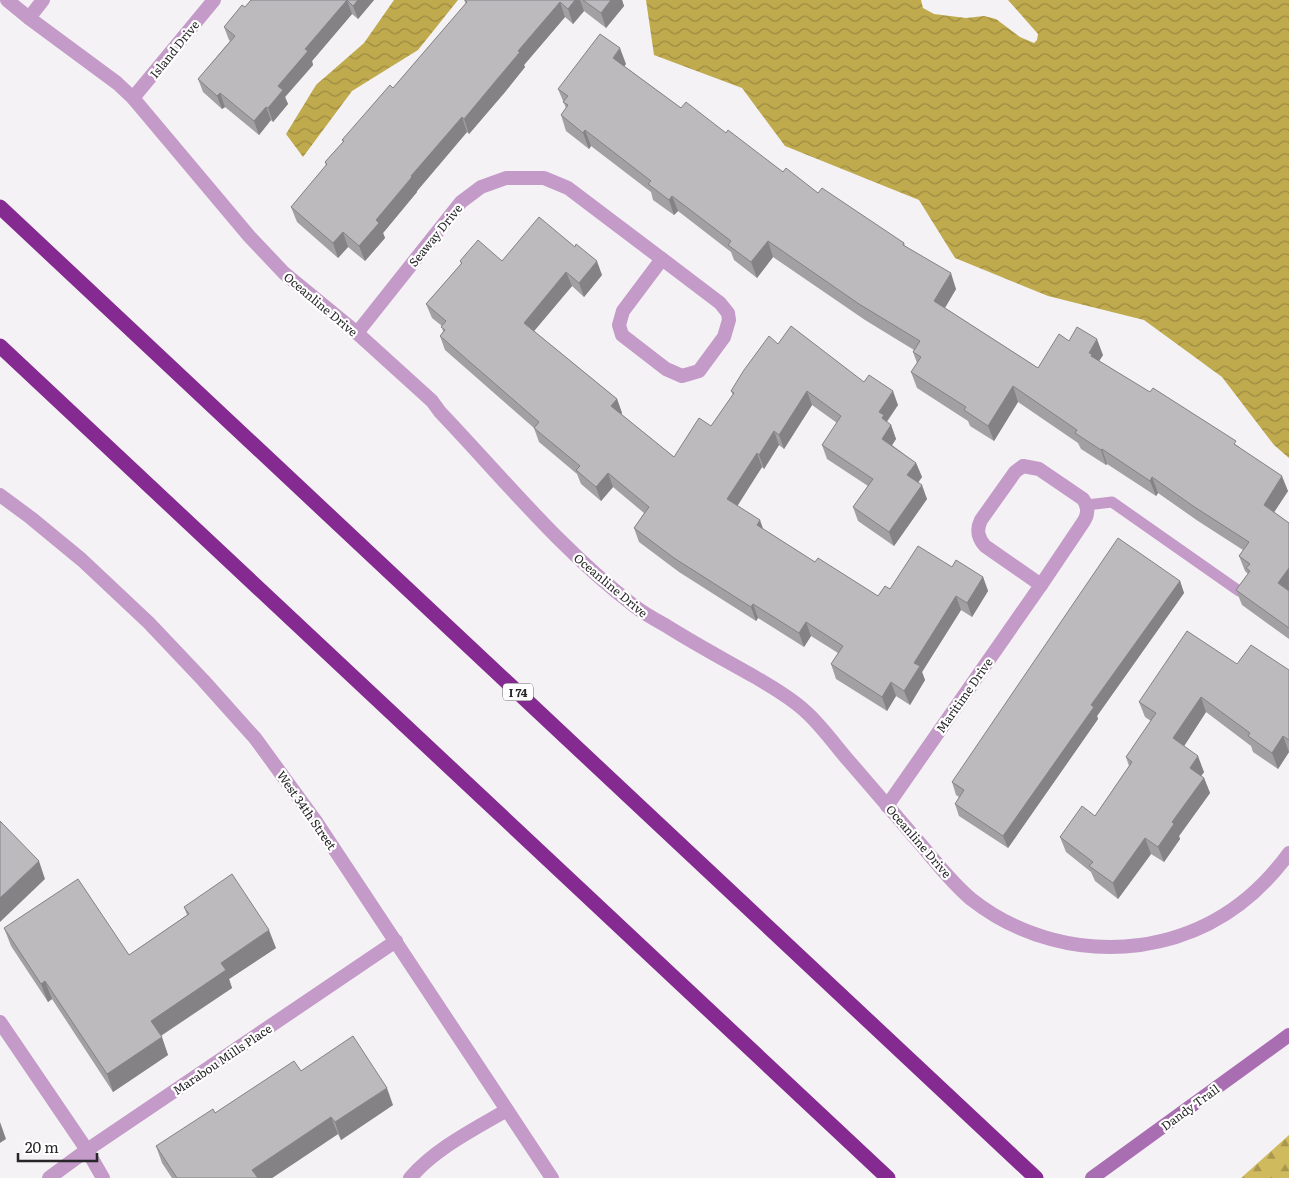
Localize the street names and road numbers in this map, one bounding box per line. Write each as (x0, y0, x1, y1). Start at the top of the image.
street label: Island Drive (145, 16, 203, 82)
street label: Seaway Drive (404, 200, 466, 270)
street label: Oceanline Drive (280, 268, 362, 340)
street label: Oceanline Drive (570, 549, 652, 621)
street label: Maritime Drive (931, 654, 997, 736)
road number: I 74 (503, 684, 533, 700)
street label: West 34th Street (273, 767, 341, 853)
street label: Oceanline Drive (882, 801, 956, 881)
street label: Marabou Mills Place (169, 1019, 275, 1099)
street label: Dandy Trail (1157, 1080, 1223, 1134)

